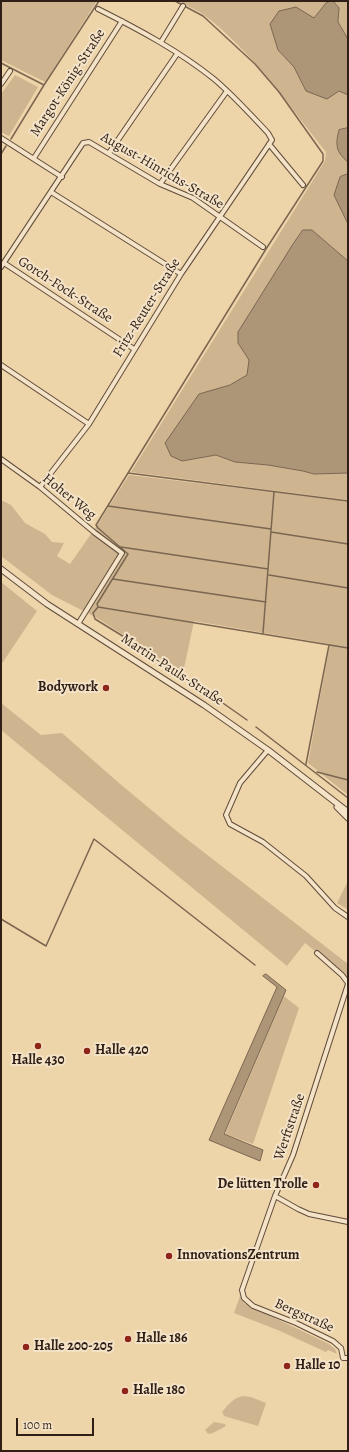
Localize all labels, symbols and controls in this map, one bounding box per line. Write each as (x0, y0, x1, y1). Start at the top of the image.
street label: Margot-König-Straße (27, 26, 109, 140)
street label: August-Hinrichs-Straße (98, 129, 226, 213)
street label: Gorch-Fock-Straße (15, 253, 115, 327)
street label: Fritz-Reuter-Straße (110, 255, 184, 361)
street label: Hoher Weg (39, 470, 99, 524)
street label: Martin-Pauls-Straße (118, 631, 226, 709)
place label: Bodywork (38, 680, 98, 696)
marker: Bodywork (101, 683, 111, 693)
marker: Halle 430 (33, 1041, 43, 1051)
place label: Halle 420 (95, 1043, 149, 1059)
marker: Halle 420 (82, 1046, 92, 1056)
place label: Halle 430 (12, 1053, 64, 1069)
street label: Werftstraße (271, 1092, 309, 1162)
place label: De lütten Trolle (218, 1177, 308, 1193)
marker: De lütten Trolle (311, 1180, 321, 1190)
place label: InnovationsZentrum (177, 1248, 300, 1264)
marker: InnovationsZentrum (164, 1251, 174, 1261)
street label: Bergstraße (272, 1295, 336, 1337)
place label: Halle 186 (136, 1331, 188, 1347)
marker: Halle 186 (123, 1334, 133, 1344)
place label: Halle 200-205 (34, 1339, 113, 1355)
marker: Halle 200-205 (21, 1342, 31, 1352)
place label: Halle 10 (295, 1358, 340, 1374)
marker: Halle 10 (282, 1361, 292, 1371)
place label: Halle 180 (133, 1383, 185, 1399)
marker: Halle 180 (120, 1386, 130, 1396)
scale bar (18, 1410, 96, 1436)
text: 100 m (23, 1417, 52, 1433)

